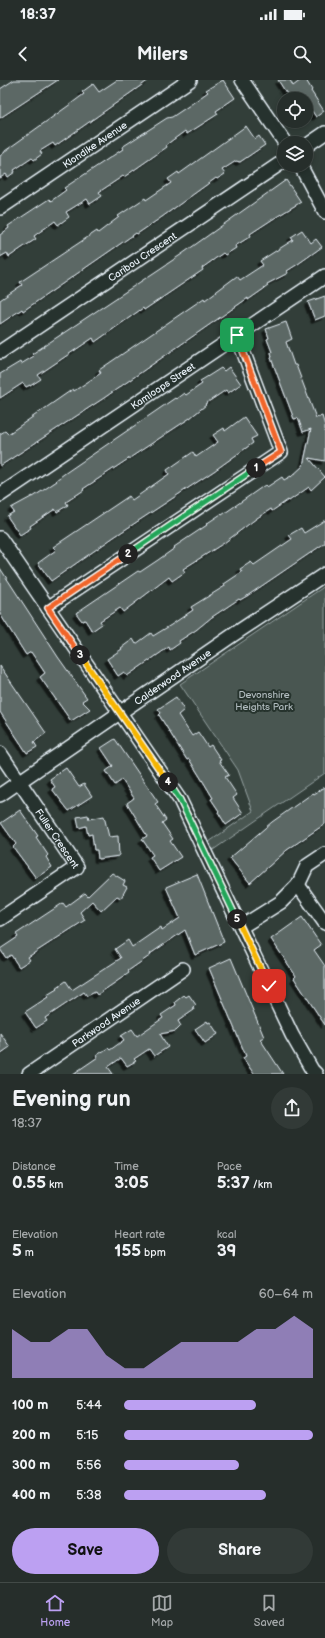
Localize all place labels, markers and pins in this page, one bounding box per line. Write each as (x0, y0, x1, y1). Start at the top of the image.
pin (220, 318, 254, 352)
pin: 1 (246, 458, 266, 478)
pin: 2 (118, 544, 138, 564)
pin: 3 (70, 645, 90, 665)
pin: 4 (158, 772, 178, 792)
pin: 5 (227, 909, 247, 929)
pin (252, 969, 286, 1003)

